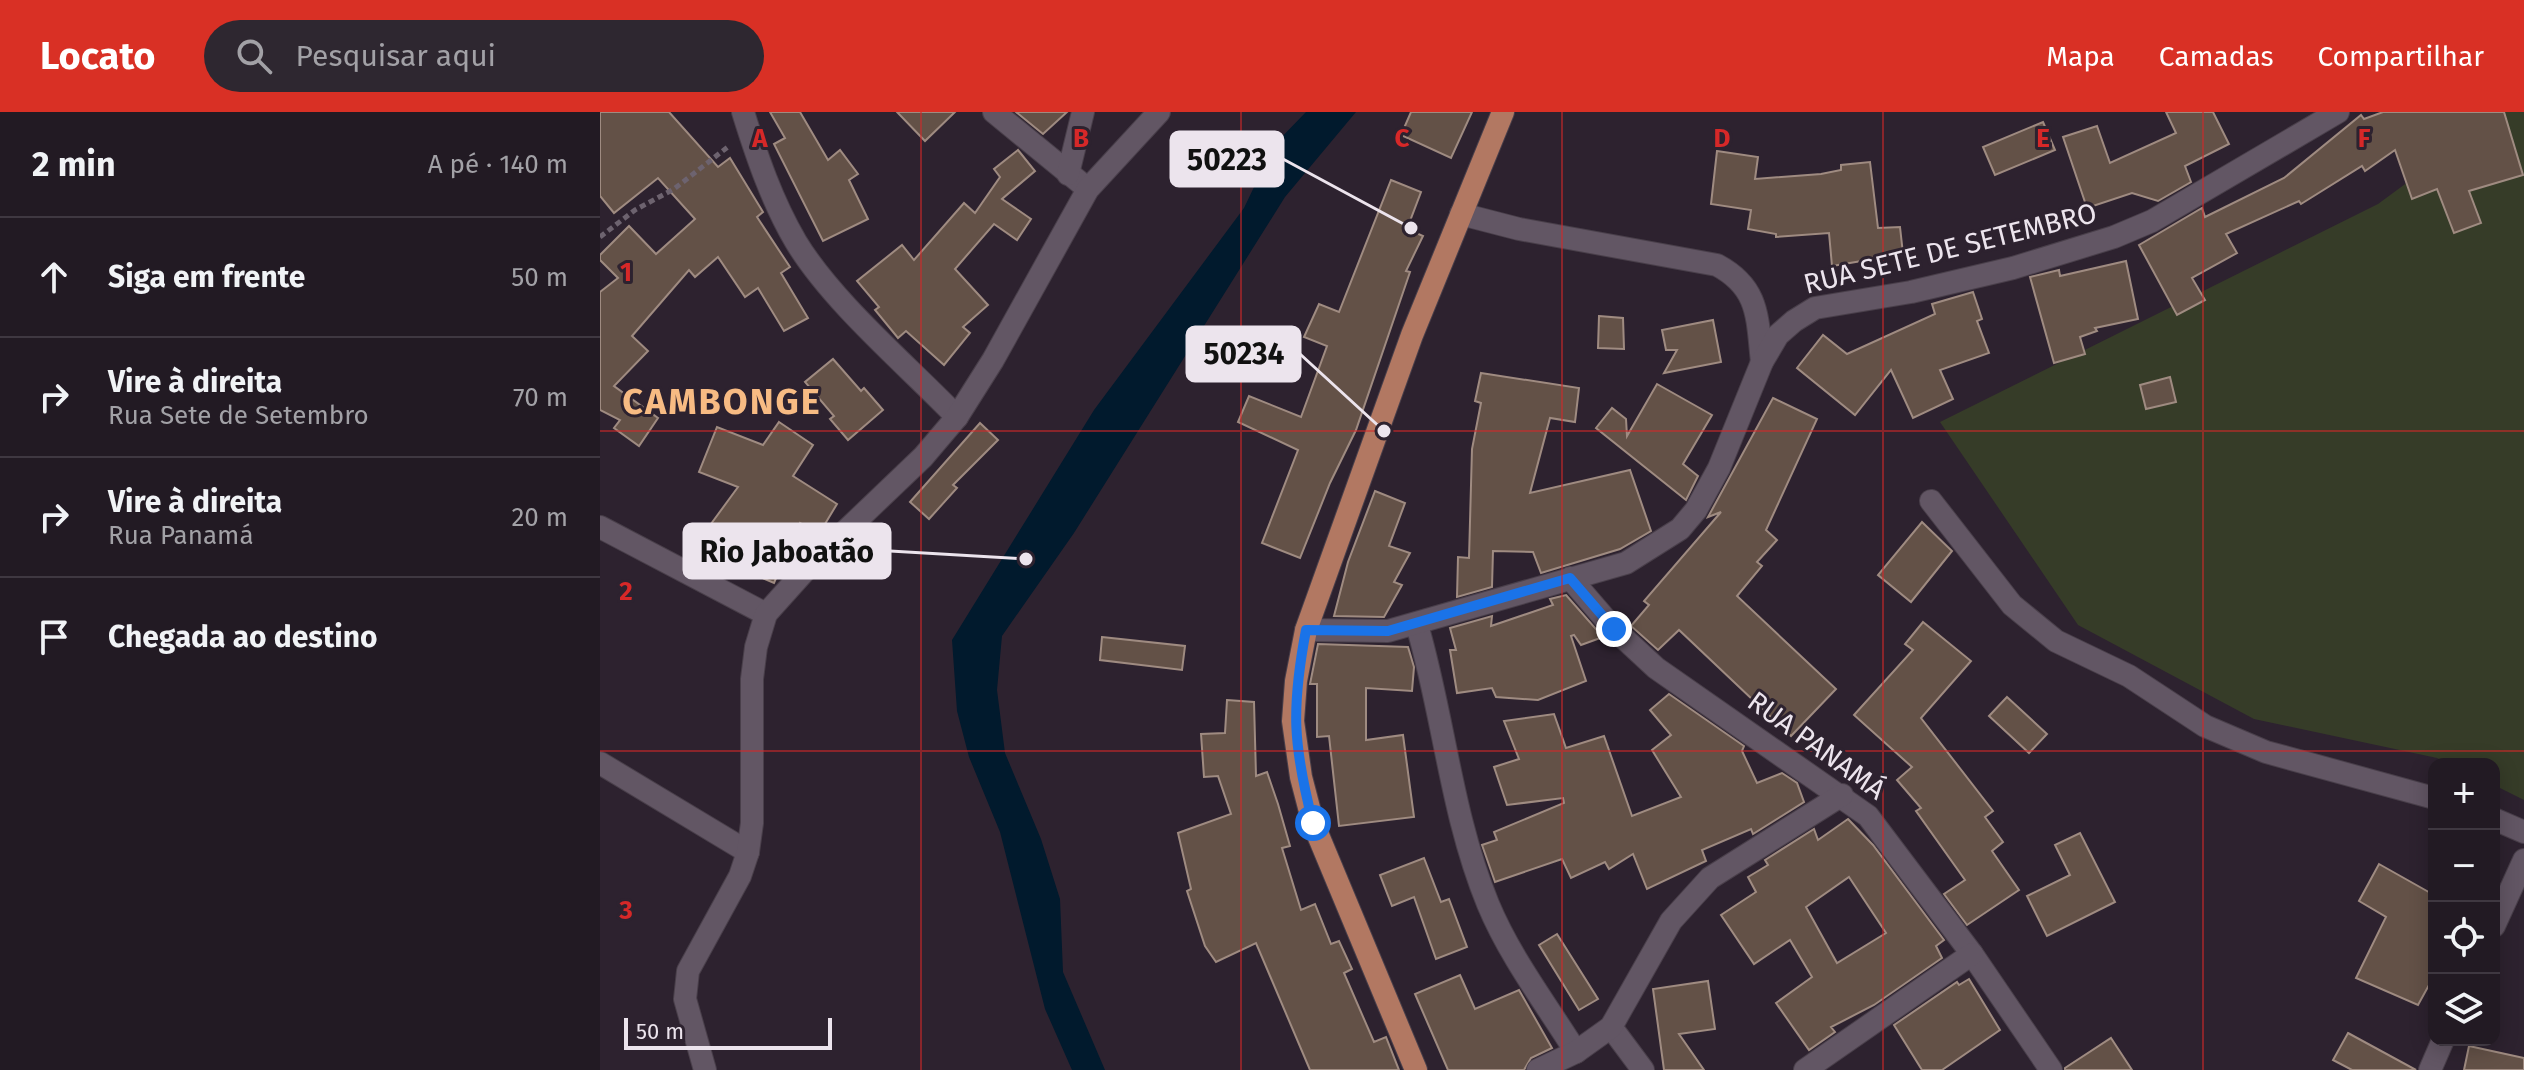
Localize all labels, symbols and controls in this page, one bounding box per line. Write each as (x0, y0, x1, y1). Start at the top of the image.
search box (204, 20, 764, 92)
text: Locato (40, 33, 156, 79)
icon: search (232, 34, 276, 78)
text: Pesquisar aqui (296, 38, 496, 74)
text: Mapa (2046, 40, 2115, 73)
text: Camadas (2159, 40, 2273, 73)
text: Compartilhar (2317, 40, 2484, 73)
text: A (751, 123, 768, 154)
text: B (1073, 123, 1089, 154)
text: C (1395, 123, 1410, 154)
text: D (1714, 123, 1731, 154)
text: E (2036, 123, 2050, 154)
text: F (2358, 123, 2371, 154)
callout: 50223 (1171, 132, 1283, 186)
text: 50223 (1187, 142, 1267, 178)
text: 2 min (32, 144, 116, 185)
text: A pé · 140 m (428, 149, 568, 180)
street label: RUA SETE DE SETEMBRO (1800, 196, 2100, 301)
icon: ahead (32, 255, 76, 299)
text: 1 (620, 257, 632, 288)
text: Siga em frente (108, 259, 305, 295)
text: 50 m (511, 262, 568, 293)
callout: 50234 (1187, 327, 1300, 381)
text: 50234 (1203, 336, 1285, 372)
text: Vire à direita (108, 364, 282, 400)
icon: right (32, 375, 76, 419)
district label: CAMBONGE (622, 380, 822, 424)
text: 70 m (513, 382, 568, 413)
text: Rua Sete de Setembro (108, 400, 369, 431)
text: Vire à direita (108, 484, 282, 520)
icon: right (32, 495, 76, 539)
text: 20 m (511, 502, 568, 533)
text: Rua Panamá (108, 520, 254, 551)
callout: Rio Jaboatão (684, 524, 890, 578)
text: Rio Jaboatão (700, 534, 874, 570)
text: 2 (619, 576, 633, 607)
route end (1596, 611, 1632, 647)
icon: arrive (32, 615, 76, 659)
text: Chegada ao destino (108, 619, 378, 655)
street label: RUA PANAMÁ (1741, 684, 1892, 806)
map controls (2428, 758, 2500, 1046)
button: + (2428, 758, 2500, 830)
route start (1295, 805, 1331, 841)
button: − (2428, 830, 2500, 902)
text: 3 (618, 895, 633, 926)
button: locate (2428, 902, 2500, 974)
button: layers (2428, 974, 2500, 1046)
scale bar (624, 1014, 832, 1050)
text: 50 m (636, 1018, 684, 1045)

